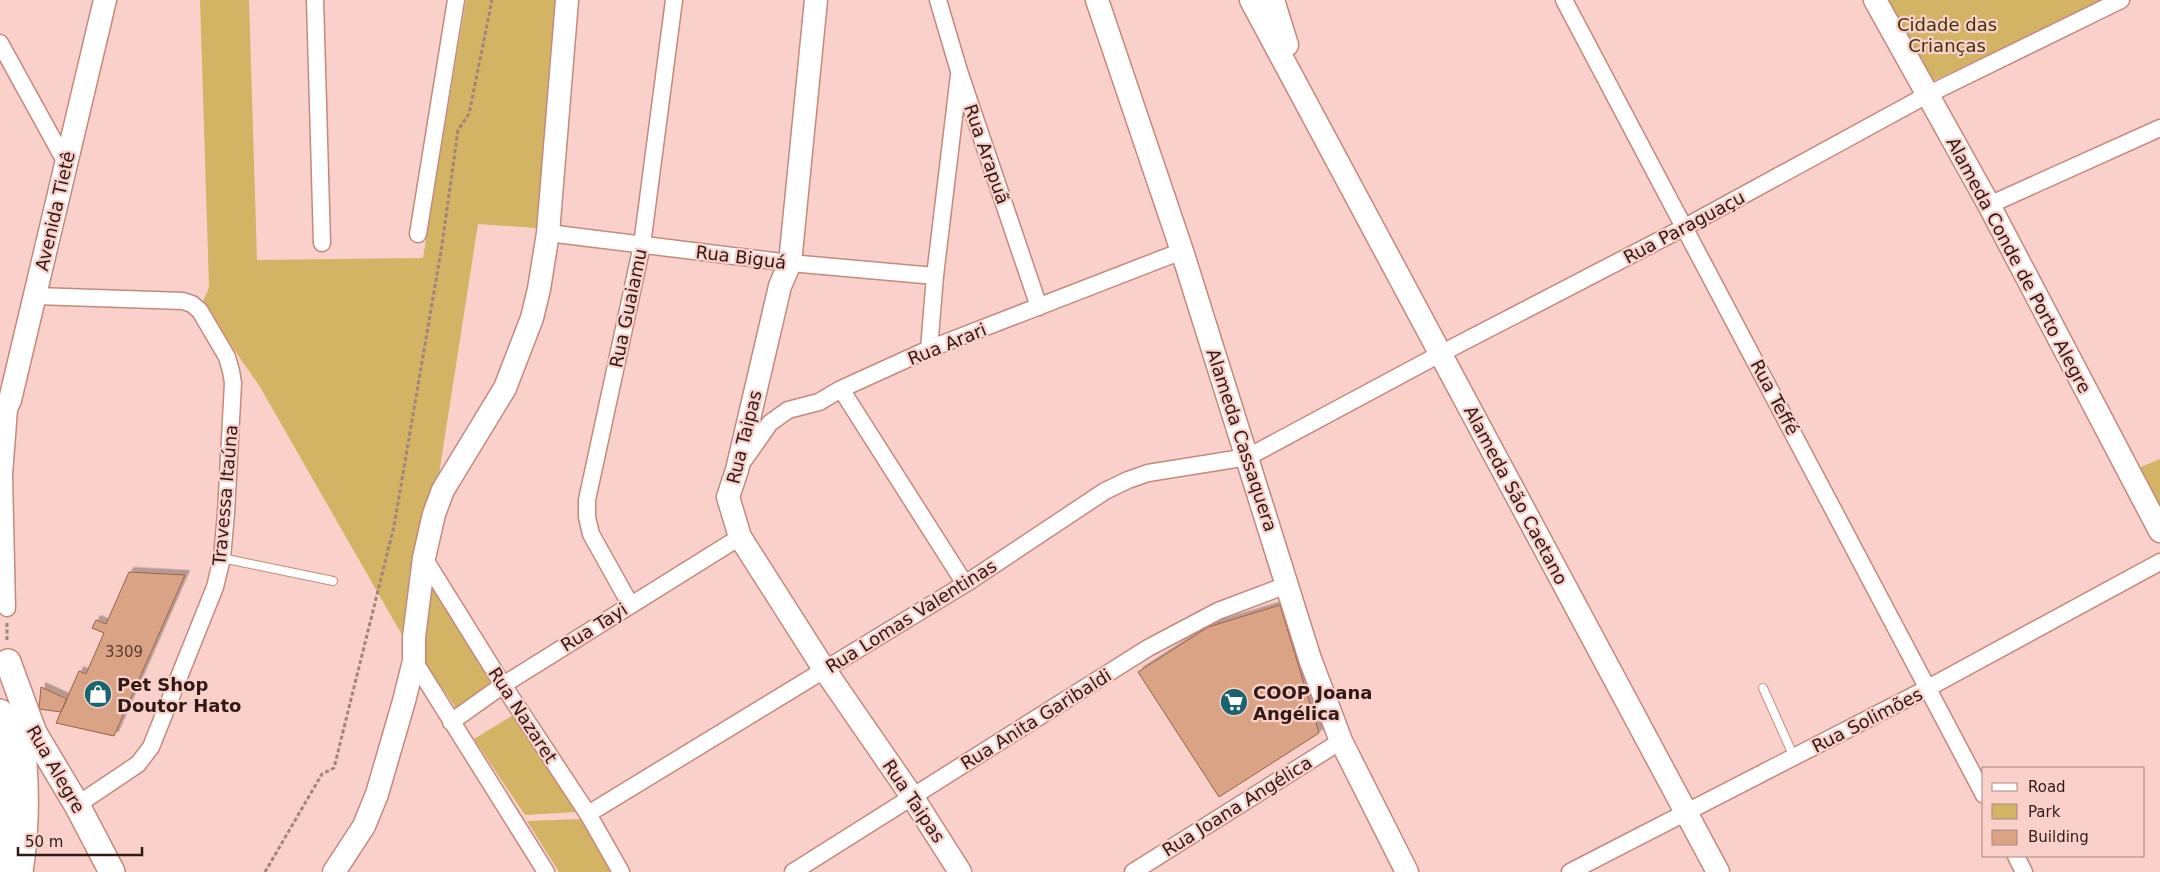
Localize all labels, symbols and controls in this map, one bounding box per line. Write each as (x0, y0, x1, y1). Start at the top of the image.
park label: Cidade das Crianças (1897, 14, 1997, 56)
street label: Rua Arapuã (960, 101, 1014, 207)
street label: Alameda Conde de Porto Alegre (1942, 133, 2096, 397)
street label: Avenida Tietê (31, 149, 79, 273)
street label: Rua Paraguaçu (1620, 186, 1748, 268)
street label: Rua Biguá (695, 241, 787, 273)
street label: Rua Guaiamu (605, 247, 651, 369)
street label: Rua Arari (905, 319, 989, 369)
street label: Alameda Cassaquera (1203, 346, 1281, 534)
street label: Rua Teffé (1746, 356, 1804, 438)
street label: Rua Taipas (722, 388, 766, 486)
street label: Alameda São Caetano (1460, 402, 1572, 588)
street label: Travessa Itaúna (208, 424, 242, 567)
street label: Rua Lomas Valentinas (822, 555, 1000, 677)
street label: Rua Tayi (557, 598, 631, 656)
house number: 3309 (105, 643, 143, 661)
street label: Rua Nazaret (484, 663, 562, 767)
street label: Rua Anita Garibaldi (957, 664, 1115, 774)
place label: Pet Shop Doutor Hato (117, 674, 241, 716)
shop icon: Pet Shop Doutor Hato (83, 679, 113, 709)
place label: COOP Joana Angélica (1253, 682, 1372, 724)
street label: Rua Solimões (1808, 683, 1926, 757)
supermarket icon: COOP Joana Angélica (1219, 687, 1249, 717)
street label: Rua Alegre (22, 721, 90, 817)
street label: Rua Joana Angélica (1158, 751, 1316, 861)
street label: Rua Taipas (879, 755, 949, 847)
legend (1982, 767, 2145, 857)
text: Road (2028, 778, 2066, 796)
text: Park (2028, 803, 2061, 821)
scale bar (18, 824, 141, 856)
text: Building (2028, 828, 2089, 846)
text: 50 m (25, 833, 63, 851)

